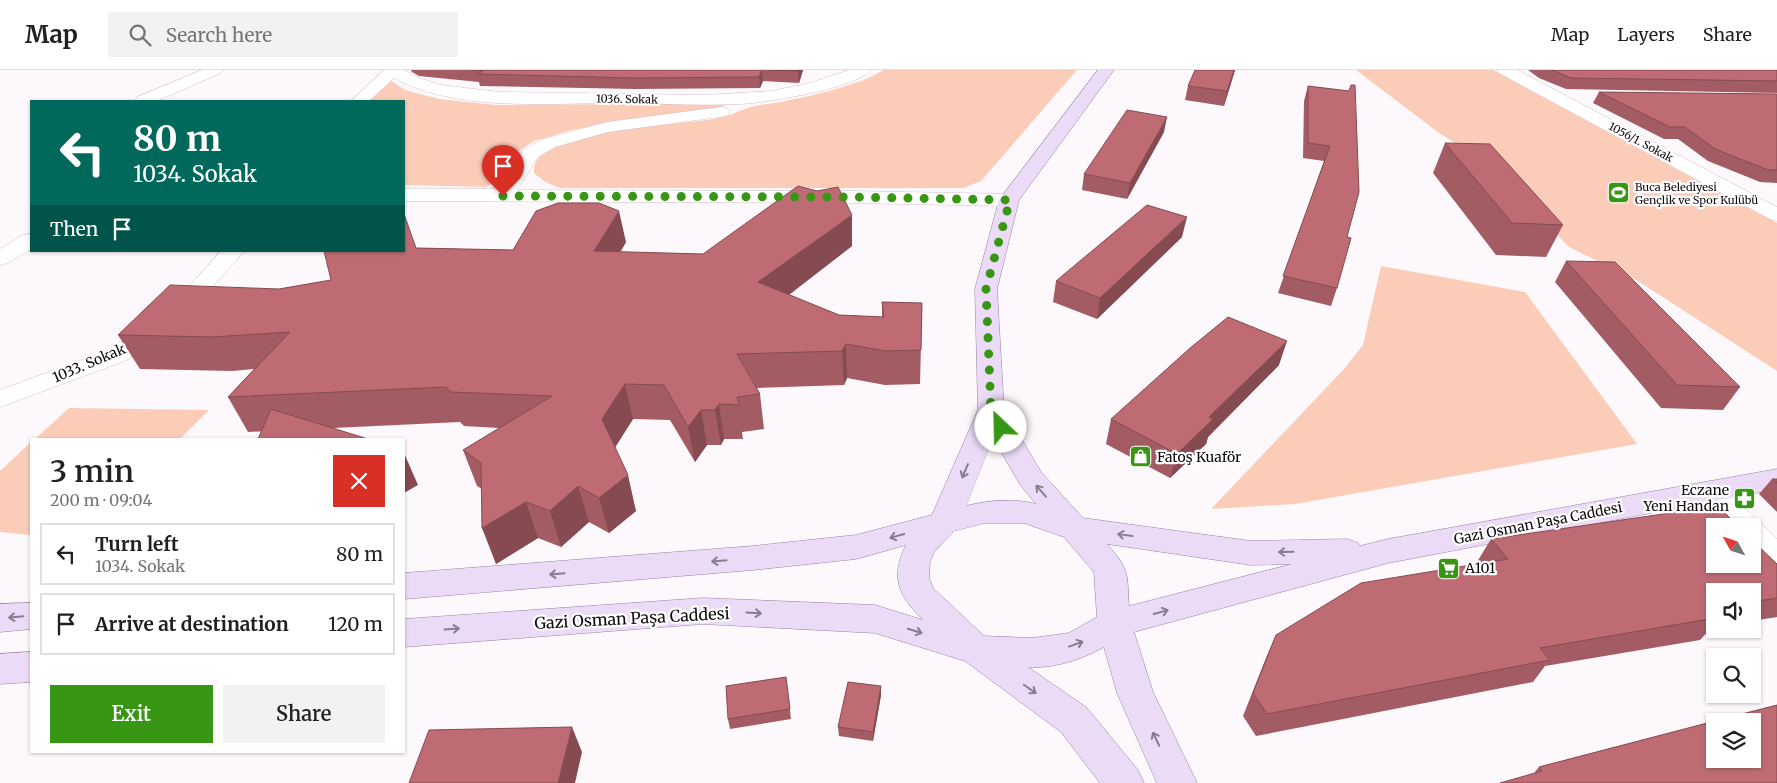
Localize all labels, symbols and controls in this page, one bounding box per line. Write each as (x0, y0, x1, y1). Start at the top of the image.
search box (108, 12, 458, 57)
text: Map (25, 19, 78, 50)
icon: search (126, 21, 154, 49)
text: Search here (166, 23, 272, 47)
text: Map (1551, 23, 1589, 46)
text: Layers (1617, 23, 1675, 46)
text: Share (1703, 23, 1752, 46)
street label: 1036. Sokak (596, 91, 658, 107)
text: 80 m (133, 117, 221, 161)
street label: 1056/1. Sokak (1606, 119, 1676, 165)
icon: left (50, 120, 115, 185)
pin (482, 145, 524, 196)
icon: arrive (489, 152, 517, 180)
text: 1034. Sokak (133, 160, 257, 188)
place label: Buca Belediyesi Gençlik ve Spor Kulübü (1635, 180, 1758, 207)
sports icon: Buca Belediyesi Gençlik ve Spor Kulübü (1607, 181, 1631, 205)
icon: arrive (108, 215, 136, 243)
text: Then (50, 217, 98, 241)
street label: 1033. Sokak (50, 340, 128, 386)
position arrow (974, 400, 1026, 452)
shop icon: Fatoş Kuaför (1129, 445, 1153, 469)
place label: Fatoş Kuaför (1157, 448, 1241, 466)
text: 3 min (50, 452, 134, 490)
button: close (333, 455, 385, 507)
one-way arrow (960, 463, 970, 478)
place label: Eczane Yeni Handan (1642, 481, 1729, 515)
one-way arrow (1035, 484, 1046, 497)
pharmacy icon: Eczane Yeni Handan (1733, 486, 1757, 510)
text: 200 m · 09:04 (50, 490, 152, 510)
street label: Gazi Osman Paşa Caddesi (1452, 498, 1624, 548)
north arrow (1706, 518, 1761, 572)
map controls (1706, 518, 1761, 768)
one-way arrow (1118, 530, 1134, 540)
one-way arrow (889, 531, 905, 541)
text: Turn left (95, 532, 179, 556)
icon: left (52, 540, 80, 568)
text: 80 m (336, 542, 383, 566)
one-way arrow (1279, 548, 1295, 557)
text: 1034. Sokak (95, 556, 185, 576)
one-way arrow (711, 556, 727, 566)
supermarket icon: A101 (1437, 556, 1461, 580)
place label: A101 (1464, 559, 1495, 577)
one-way arrow (549, 569, 565, 579)
button: sound (1706, 583, 1761, 638)
street label: Gazi Osman Paşa Caddesi (534, 603, 730, 633)
one-way arrow (1153, 606, 1169, 616)
one-way arrow (746, 609, 762, 618)
icon: arrive (52, 610, 80, 638)
one-way arrow (8, 612, 24, 622)
text: Arrive at destination (95, 612, 289, 636)
text: 120 m (328, 612, 383, 636)
one-way arrow (444, 624, 460, 634)
one-way arrow (906, 627, 922, 636)
one-way arrow (1068, 639, 1083, 648)
button: search (1706, 648, 1761, 703)
one-way arrow (1023, 684, 1037, 694)
button: Exit (50, 685, 213, 743)
button: Share (223, 685, 385, 743)
button: layers (1706, 713, 1761, 768)
one-way arrow (1151, 732, 1161, 747)

